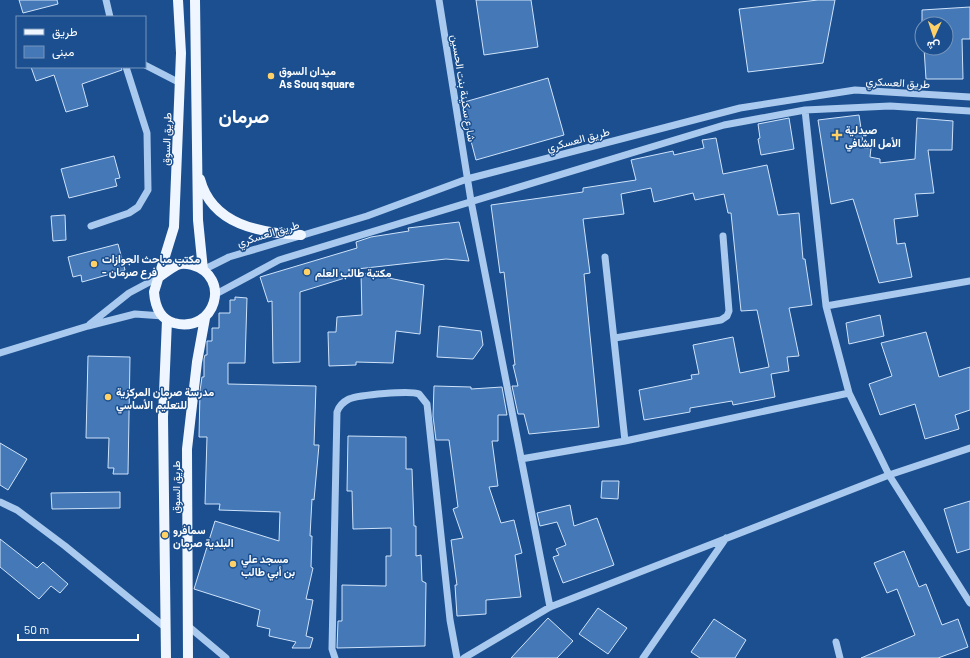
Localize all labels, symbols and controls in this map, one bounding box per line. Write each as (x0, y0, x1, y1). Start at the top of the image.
legend (16, 16, 146, 68)
north arrow (914, 16, 954, 56)
text: طريق (52, 24, 78, 40)
street label: شارع سكينة بنت الحسين (447, 33, 479, 143)
text: ش (927, 39, 940, 53)
text: مبنى (52, 44, 74, 60)
place label: ميدان السوق As Souq square (279, 64, 355, 90)
marker: ميدان السوق As Souq square (266, 71, 276, 81)
street label: طريق العسكري (865, 74, 931, 94)
district label: صرمان (219, 104, 269, 129)
street label: طريق السوق (159, 112, 174, 166)
place label: صيدلية الأمل الشافي (845, 123, 901, 152)
street label: طريق العسكري (545, 124, 612, 157)
marker: صيدلية الأمل الشافي (832, 130, 842, 140)
street label: طريق العسكري (235, 217, 302, 252)
place label: مكتب مباحث الجوازات - فرع صرمان (102, 252, 200, 280)
marker: مكتب مباحث الجوازات - فرع صرمان (89, 259, 99, 269)
place label: مكتبة طالب العلم (315, 266, 392, 281)
marker: مكتبة طالب العلم (302, 267, 312, 277)
place label: مدرسة صرمان المركزية للتعليم الأساسي (116, 385, 214, 414)
marker: مدرسة صرمان المركزية للتعليم الأساسي (103, 392, 113, 402)
street label: طريق السوق (169, 460, 183, 514)
place label: سمافرو البلدية صرمان (173, 523, 234, 550)
marker: سمافرو البلدية صرمان (160, 530, 170, 540)
place label: مسجد علي بن أبي طالب (241, 552, 295, 581)
marker: مسجد علي بن أبي طالب (228, 559, 238, 569)
scale bar (18, 616, 138, 642)
text: 50 m (24, 622, 49, 636)

